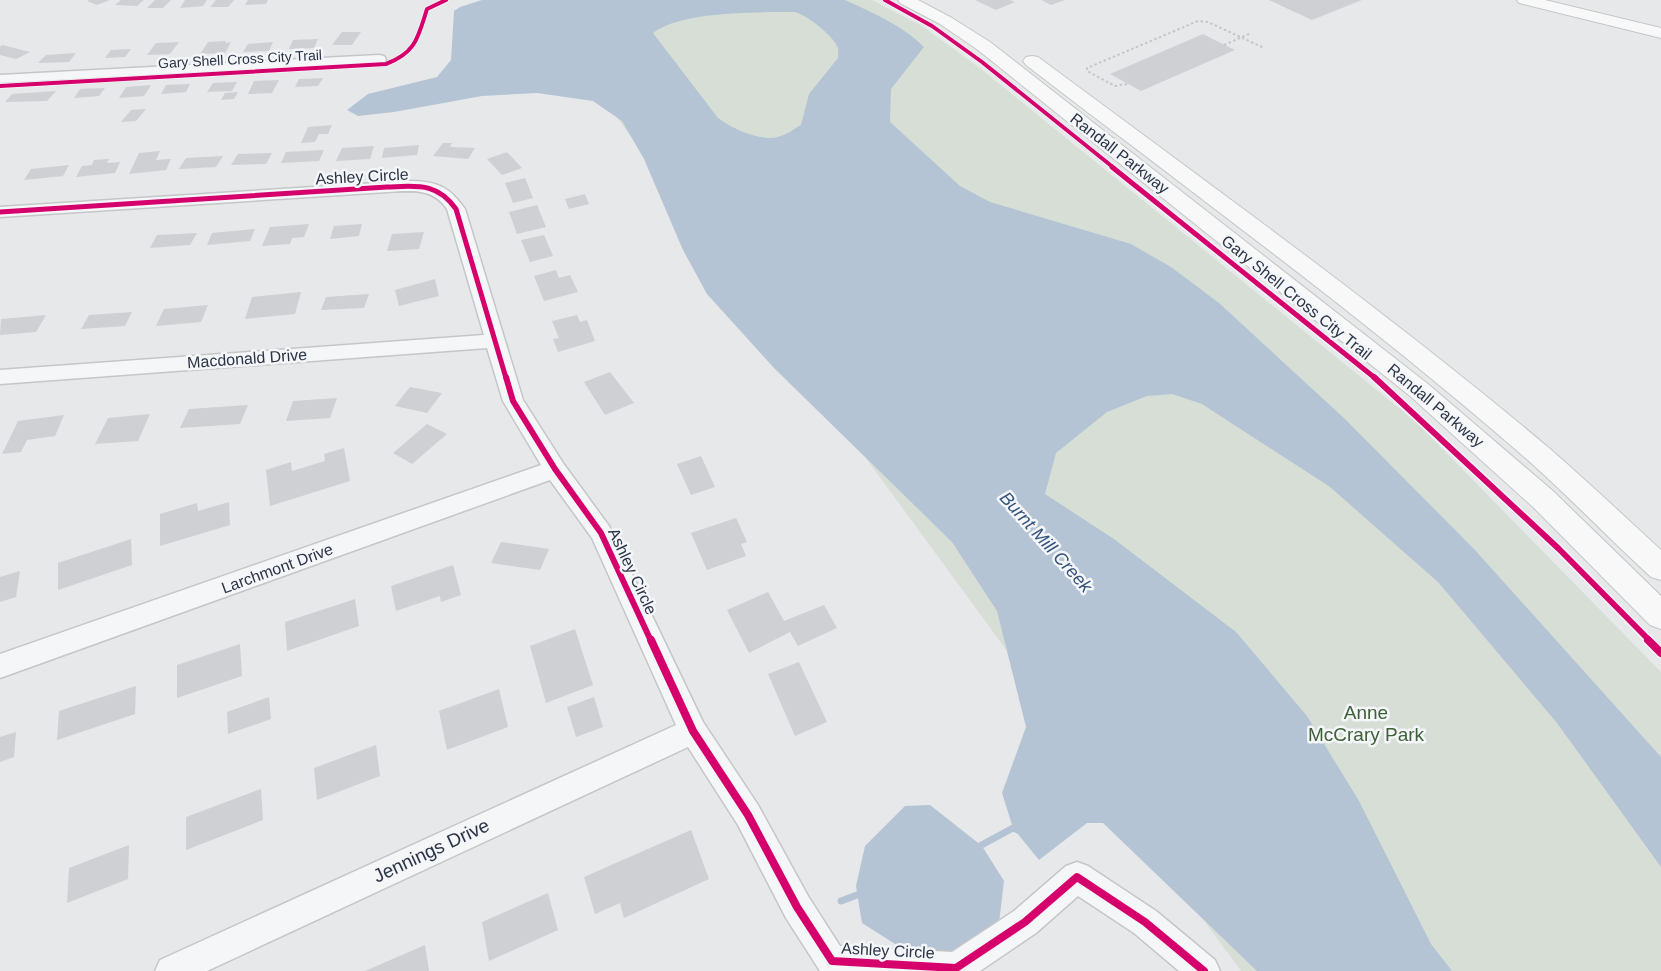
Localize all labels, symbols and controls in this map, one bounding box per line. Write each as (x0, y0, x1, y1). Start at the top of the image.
street label: Gary Shell Cross City Trail (158, 47, 322, 71)
street label: Randall Parkway (1067, 110, 1172, 197)
street label: Ashley Circle (315, 166, 409, 187)
street label: Gary Shell Cross City Trail (1218, 232, 1375, 363)
street label: Macdonald Drive (187, 346, 308, 371)
street label: Randall Parkway (1384, 360, 1487, 450)
water label: Burnt Mill Creek (996, 488, 1097, 597)
street label: Ashley Circle (605, 525, 660, 617)
street label: Larchmont Drive (219, 540, 335, 597)
park label: Anne McCrary Park (1308, 702, 1425, 745)
street label: Jennings Drive (370, 814, 493, 887)
street label: Ashley Circle (841, 940, 935, 961)

